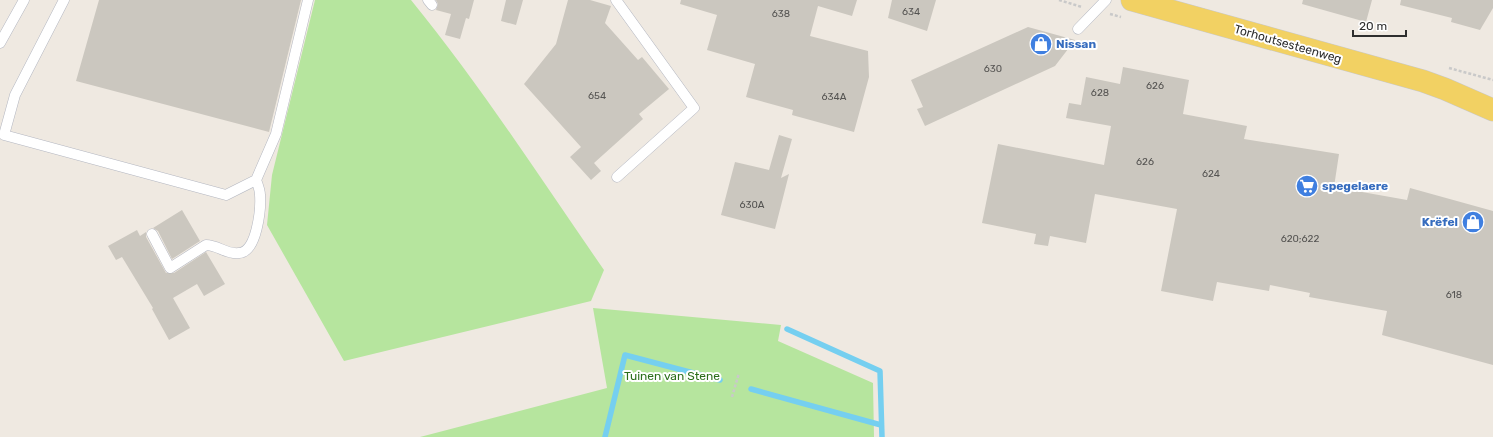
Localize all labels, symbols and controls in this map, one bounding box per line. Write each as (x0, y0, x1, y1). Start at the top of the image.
house number: 634 (902, 6, 920, 18)
house number: 638 (772, 8, 790, 20)
scale bar (1353, 12, 1406, 38)
text: 20 m (1359, 19, 1387, 33)
street label: Torhoutsesteenweg (1233, 22, 1343, 66)
shop icon: Nissan (1028, 31, 1054, 57)
place label: Nissan (1056, 37, 1096, 51)
house number: 630 (984, 63, 1002, 75)
house number: 626 (1146, 80, 1164, 92)
house number: 628 (1091, 87, 1109, 99)
house number: 654 (588, 90, 606, 102)
house number: 634A (822, 91, 847, 103)
house number: 626 (1136, 156, 1154, 168)
house number: 624 (1202, 168, 1220, 180)
supermarket icon: spegelaere (1294, 173, 1320, 199)
place label: spegelaere (1322, 179, 1388, 193)
house number: 630A (739, 199, 765, 211)
shop icon: Krëfel (1460, 209, 1486, 235)
place label: Krëfel (1422, 215, 1458, 229)
house number: 620;622 (1281, 233, 1319, 245)
house number: 618 (1446, 289, 1462, 301)
park label: Tuinen van Stene (624, 369, 720, 383)

